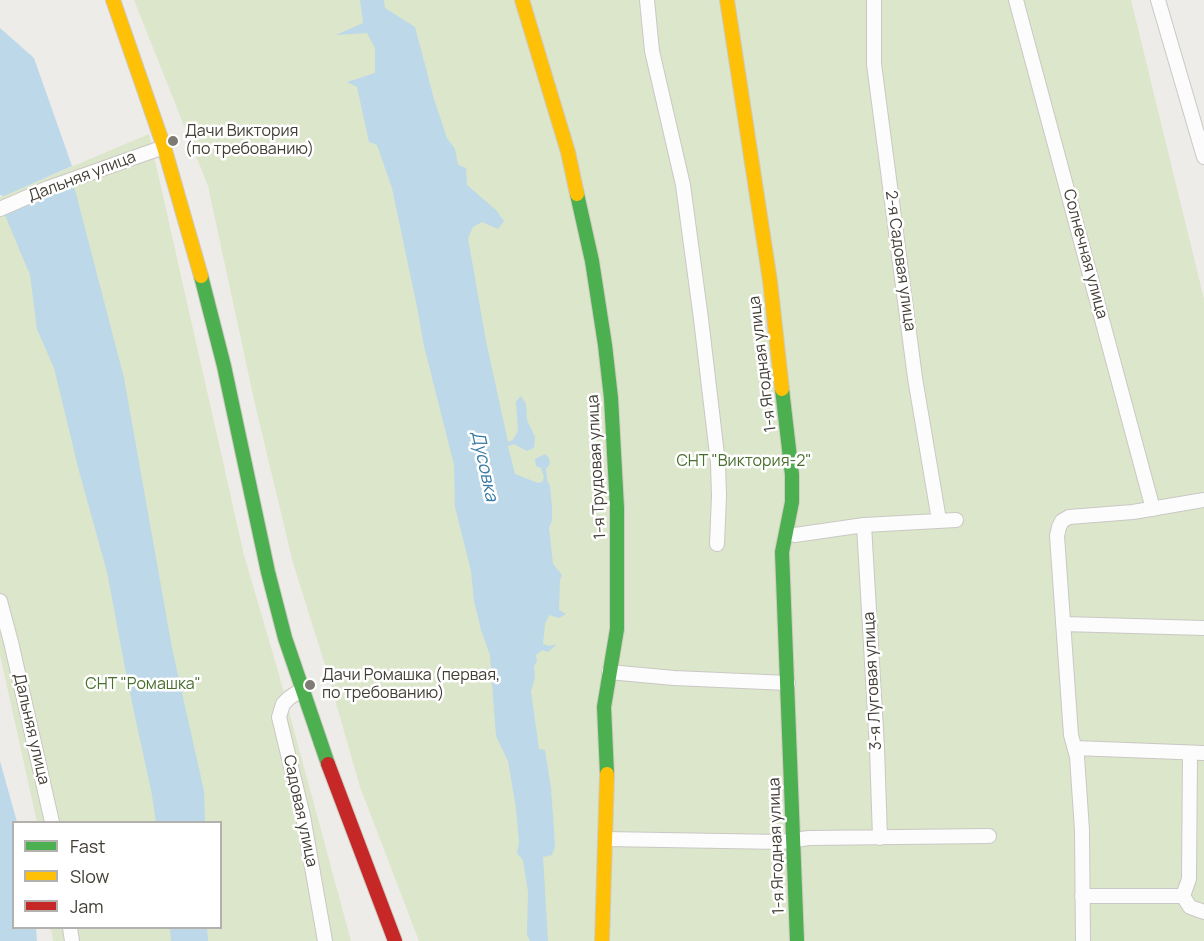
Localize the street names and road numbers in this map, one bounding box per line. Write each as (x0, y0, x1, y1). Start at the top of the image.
street label: Дальняя улица (25, 148, 139, 206)
street label: Солнечная улица (1058, 187, 1112, 321)
street label: 2-я Садовая улица (881, 189, 919, 333)
street label: 1-я Ягодная улица (745, 295, 781, 433)
street label: 1-я Трудовая улица (584, 394, 610, 540)
street label: 3-я Луговая улица (860, 611, 886, 751)
street label: Дальняя улица (9, 671, 53, 787)
street label: Садовая улица (279, 753, 321, 869)
street label: 1-я Ягодная улица (765, 777, 789, 915)

